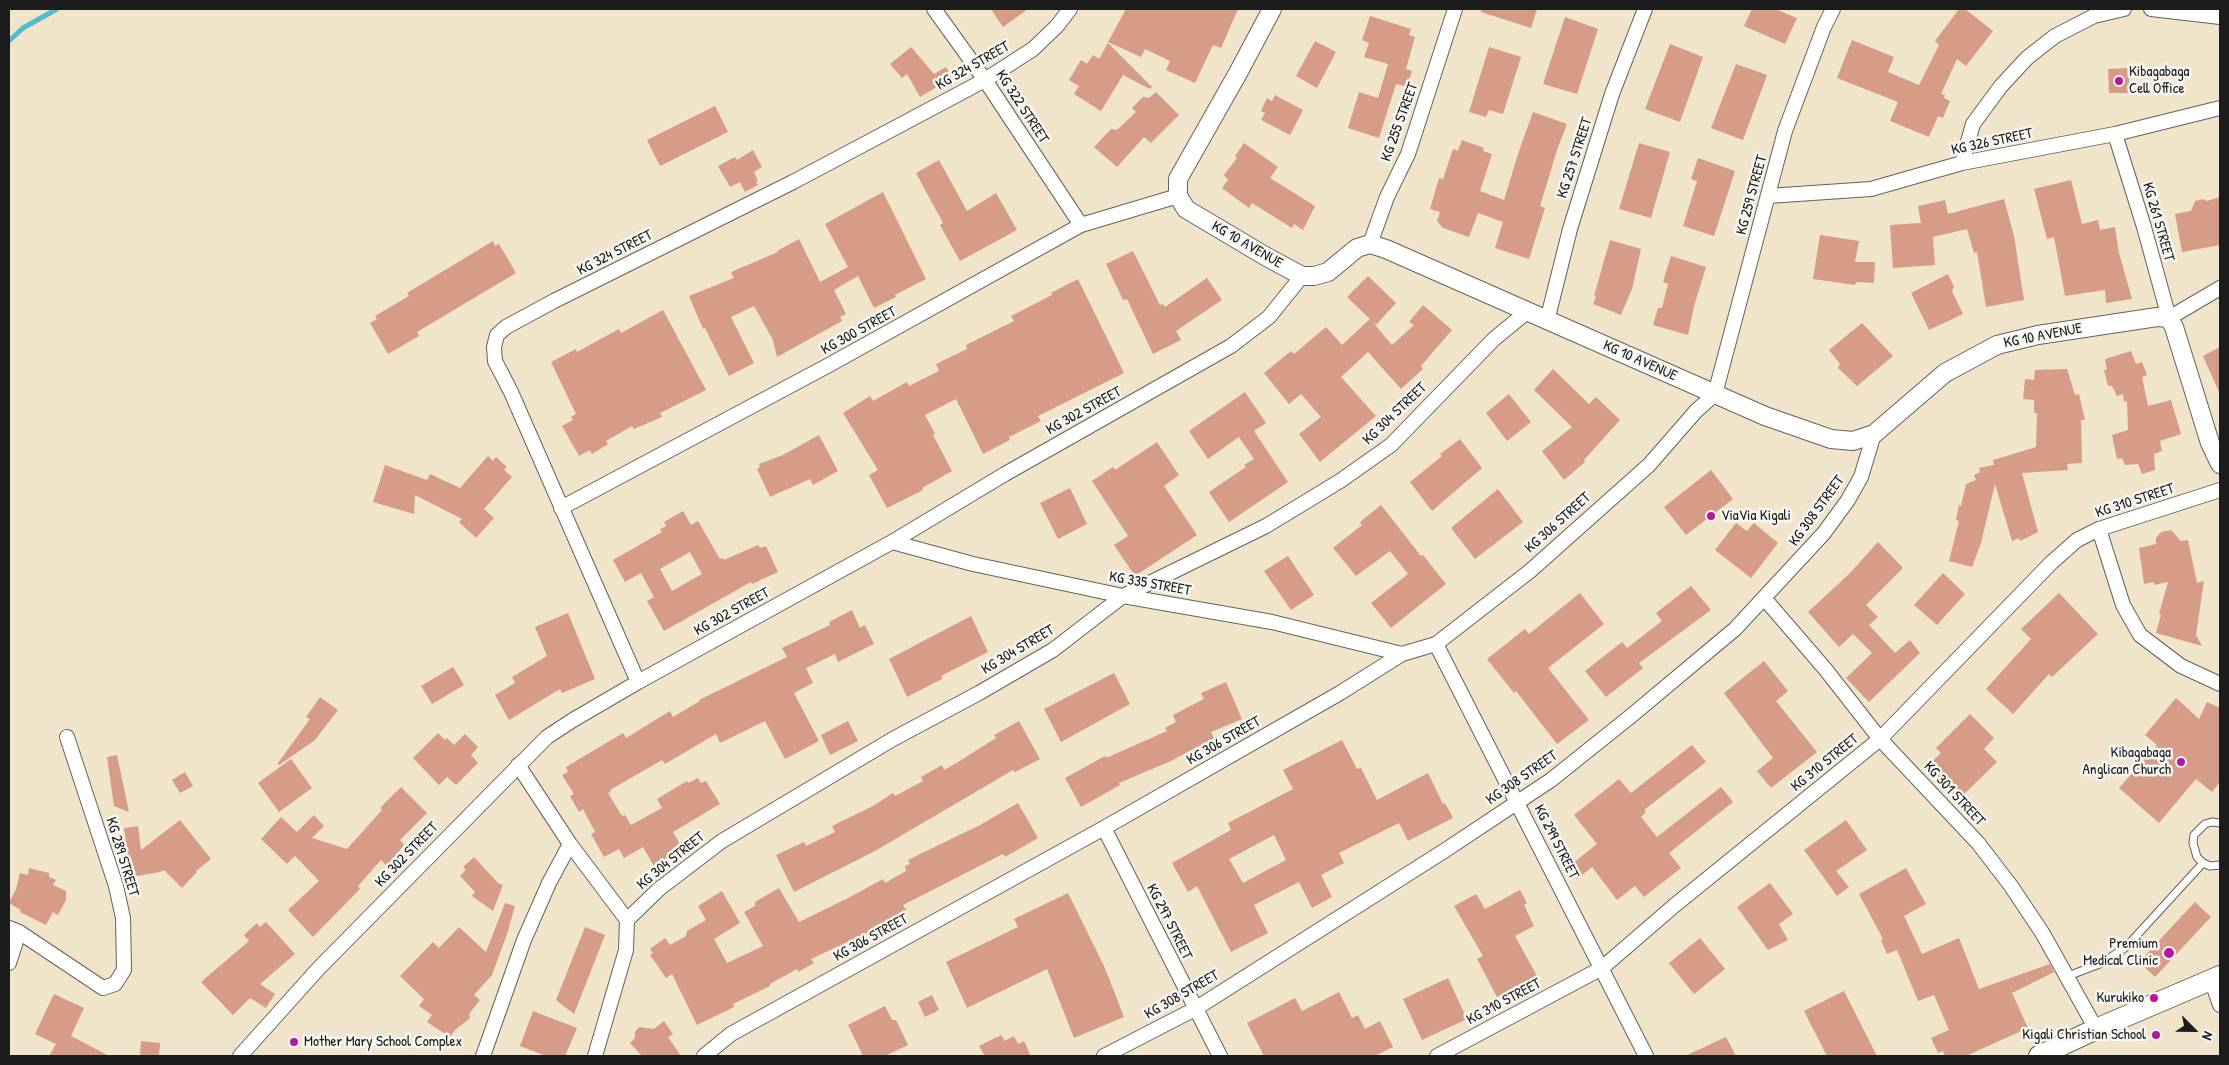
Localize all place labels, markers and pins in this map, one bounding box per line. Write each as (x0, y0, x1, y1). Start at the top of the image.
place label: Kibagabaga Cell Office (2129, 63, 2189, 98)
marker: Kibagabaga Cell Office (2113, 75, 2125, 87)
place label: ViaVia Kigali (1721, 507, 1791, 525)
marker: ViaVia Kigali (1705, 510, 1717, 522)
place label: Kibagabaga Anglican Church (2083, 744, 2171, 779)
marker: Kibagabaga Anglican Church (2175, 756, 2187, 768)
place label: Premium Medical Clinic (2083, 935, 2158, 970)
marker: Premium Medical Clinic (2162, 946, 2176, 960)
place label: Kurukiko (2097, 989, 2144, 1007)
marker: Kurukiko (2148, 992, 2160, 1004)
place label: Kigali Christian School (2022, 1026, 2146, 1044)
marker: Kigali Christian School (2150, 1029, 2162, 1041)
place label: Mother Mary School Complex (304, 1033, 462, 1051)
marker: Mother Mary School Complex (288, 1036, 300, 1048)

